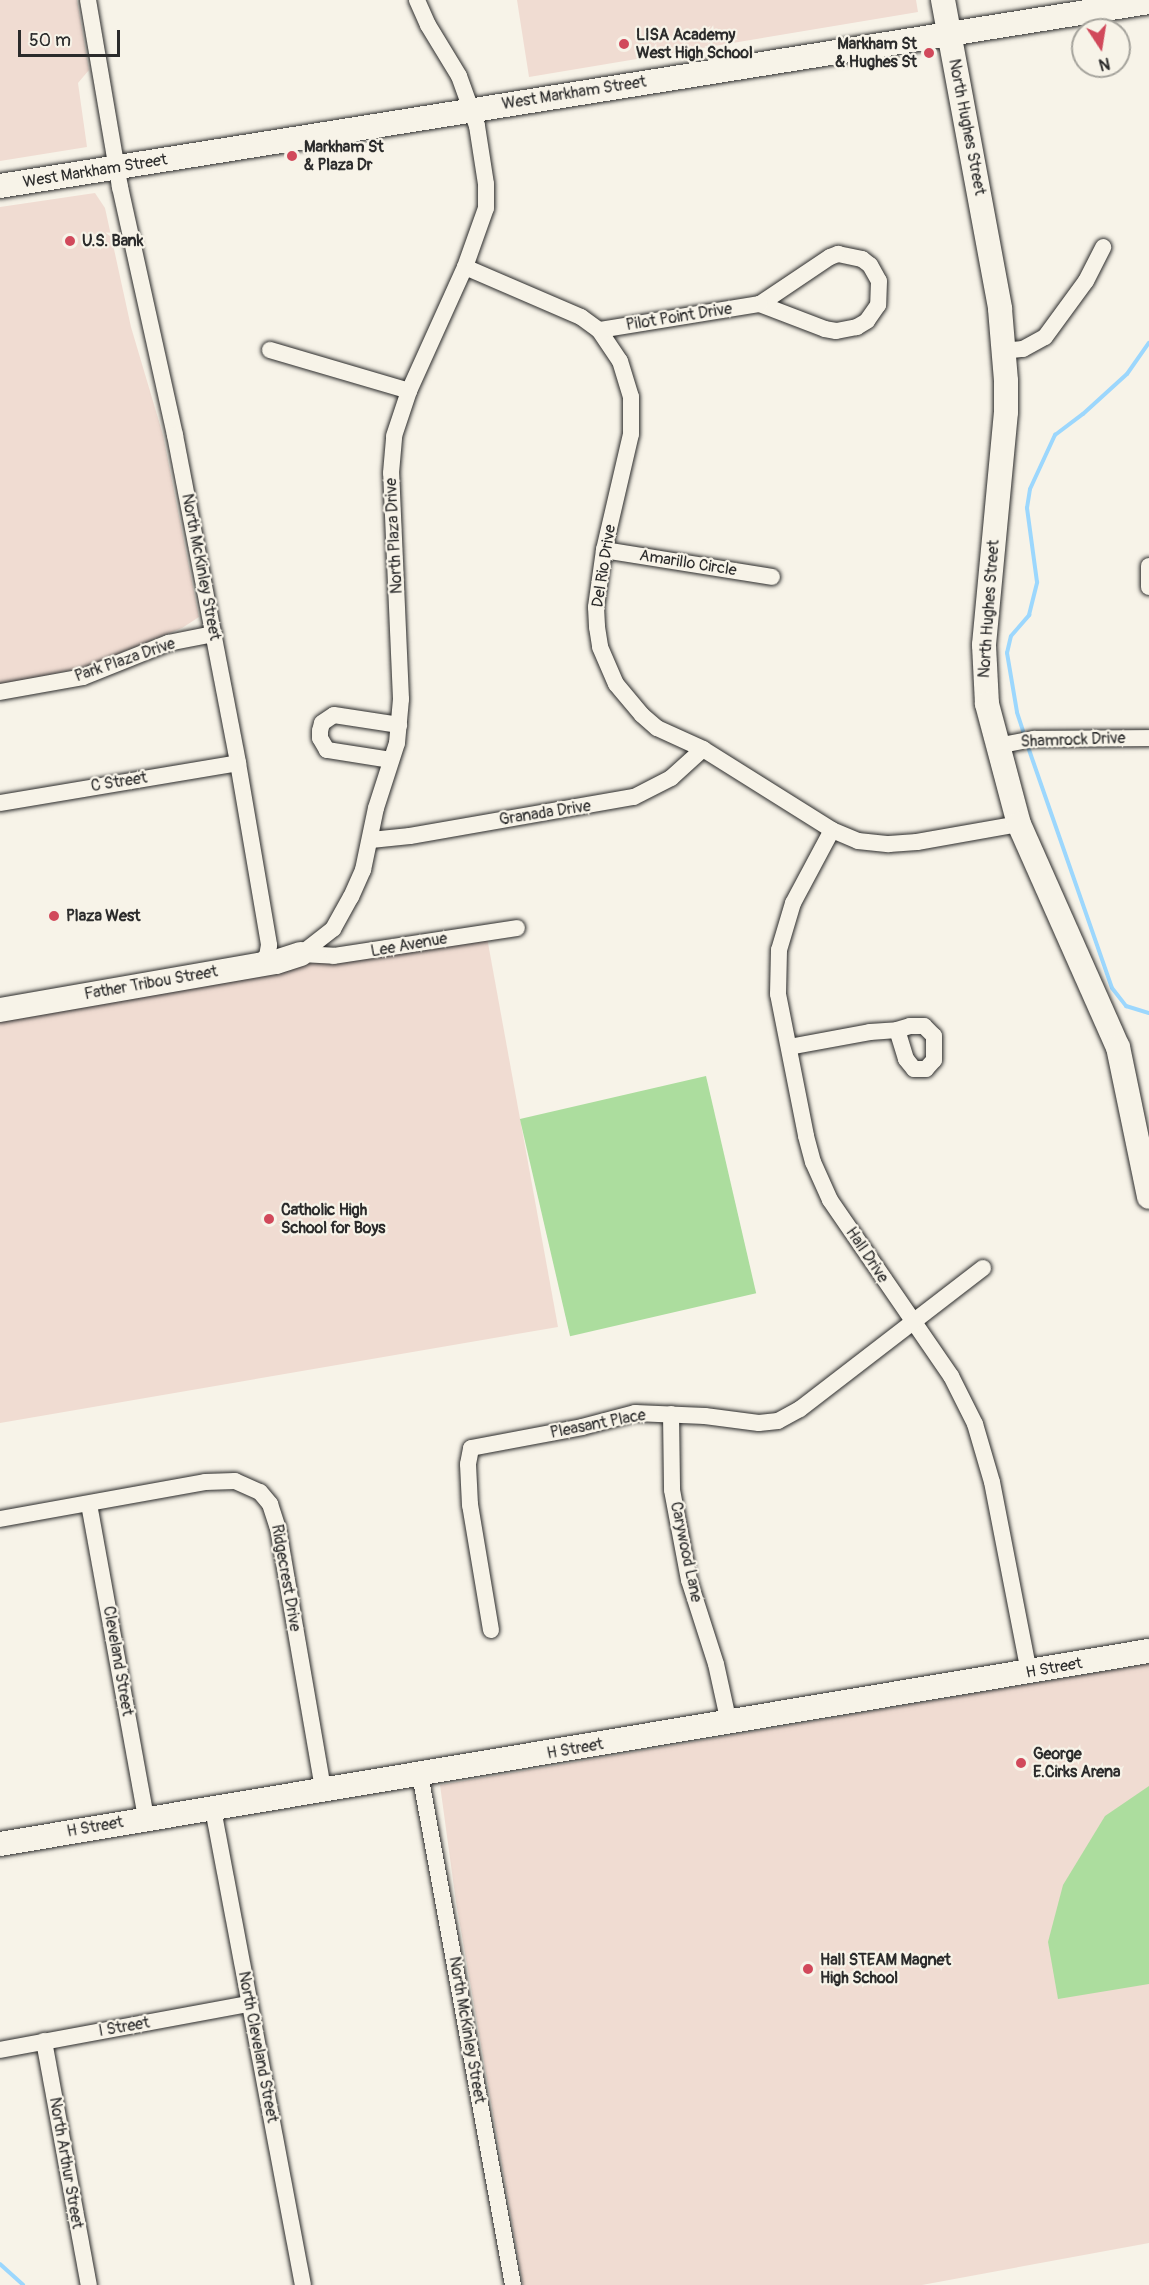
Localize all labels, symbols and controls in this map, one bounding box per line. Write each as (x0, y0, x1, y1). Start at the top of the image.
scale bar (21, 18, 123, 56)
north arrow (1071, 18, 1131, 78)
place label: LISA Academy West High School (636, 25, 753, 63)
text: 50 m (29, 29, 71, 52)
place label: Markham St & Hughes St (835, 34, 917, 72)
marker: LISA Academy West High School (617, 37, 631, 51)
marker: Markham St & Hughes St (922, 46, 936, 60)
text: N (1097, 53, 1112, 75)
street label: North Hughes Street (944, 57, 990, 197)
street label: West Markham Street (500, 72, 648, 114)
place label: Markham St & Plaza Dr (304, 137, 384, 175)
marker: Markham St & Plaza Dr (285, 149, 299, 163)
street label: West Markham Street (21, 150, 169, 192)
place label: U.S. Bank (82, 231, 143, 251)
marker: U.S. Bank (63, 234, 77, 248)
street label: Pilot Point Drive (625, 299, 733, 335)
street label: North Plaza Drive (381, 478, 407, 594)
street label: North McKinley Street (177, 492, 225, 642)
street label: Del Rio Drive (588, 523, 620, 609)
street label: North Hughes Street (975, 539, 1003, 679)
street label: Amarillo Circle (638, 546, 738, 580)
street label: Park Plaza Drive (72, 634, 178, 686)
street label: Shamrock Drive (1020, 729, 1126, 751)
street label: C Street (89, 768, 149, 796)
street label: Granada Drive (498, 796, 592, 830)
place label: Plaza West (66, 906, 140, 926)
marker: Plaza West (47, 909, 61, 923)
street label: Lee Avenue (369, 929, 449, 961)
street label: Father Tribou Street (83, 962, 219, 1004)
place label: Catholic High School for Boys (281, 1200, 385, 1238)
marker: Catholic High School for Boys (262, 1212, 276, 1226)
street label: Hall Drive (841, 1224, 893, 1286)
street label: Pleasant Place (549, 1405, 647, 1443)
street label: Carywood Lane (666, 1500, 706, 1604)
street label: Ridgecrest Drive (267, 1523, 305, 1633)
street label: Cleveland Street (99, 1605, 137, 1717)
street label: H Street (1024, 1654, 1084, 1682)
street label: H Street (545, 1735, 605, 1763)
place label: George E.Cirks Arena (1033, 1744, 1120, 1782)
marker: George E.Cirks Arena (1014, 1756, 1028, 1770)
street label: H Street (65, 1813, 125, 1841)
place label: Hall STEAM Magnet High School (820, 1950, 951, 1988)
street label: North McKinley Street (445, 1955, 489, 2105)
marker: Hall STEAM Magnet High School (801, 1962, 815, 1976)
street label: North Cleveland Street (234, 1970, 282, 2124)
street label: I Street (97, 2013, 151, 2041)
street label: North Arthur Street (45, 2096, 87, 2230)

